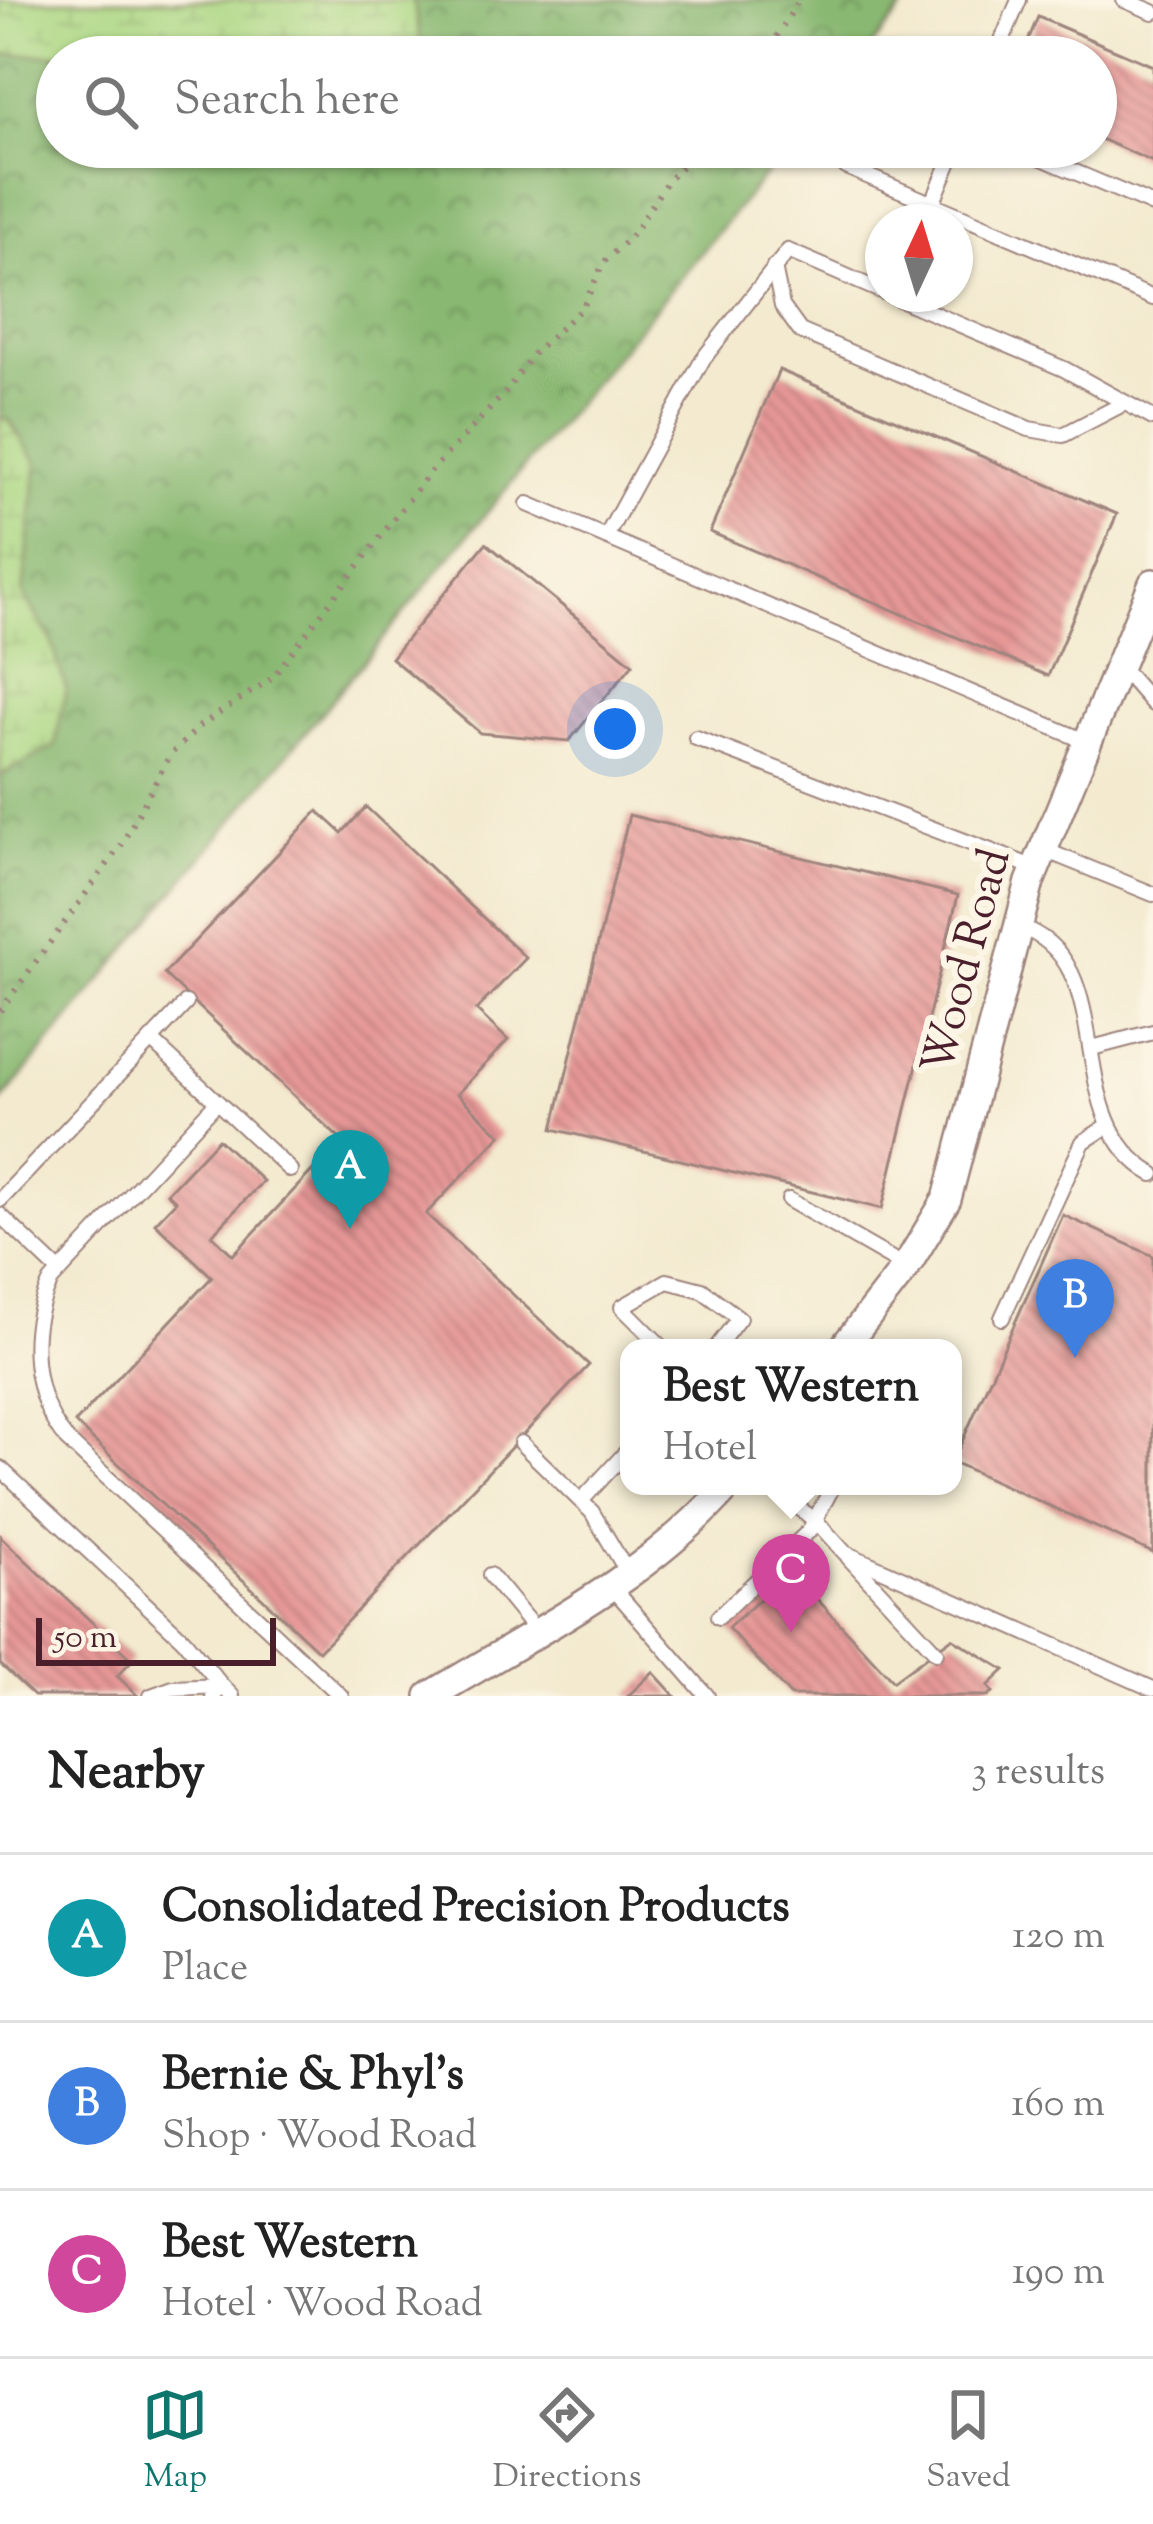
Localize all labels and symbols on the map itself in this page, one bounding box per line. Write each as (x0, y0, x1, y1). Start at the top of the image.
north arrow (865, 204, 973, 312)
your location (585, 699, 645, 759)
street label: Wood Road (908, 842, 1030, 1082)
pin: A (311, 1130, 389, 1229)
pin: B (1036, 1259, 1114, 1358)
pin: C (752, 1534, 830, 1633)
scale bar (36, 1612, 276, 1665)

